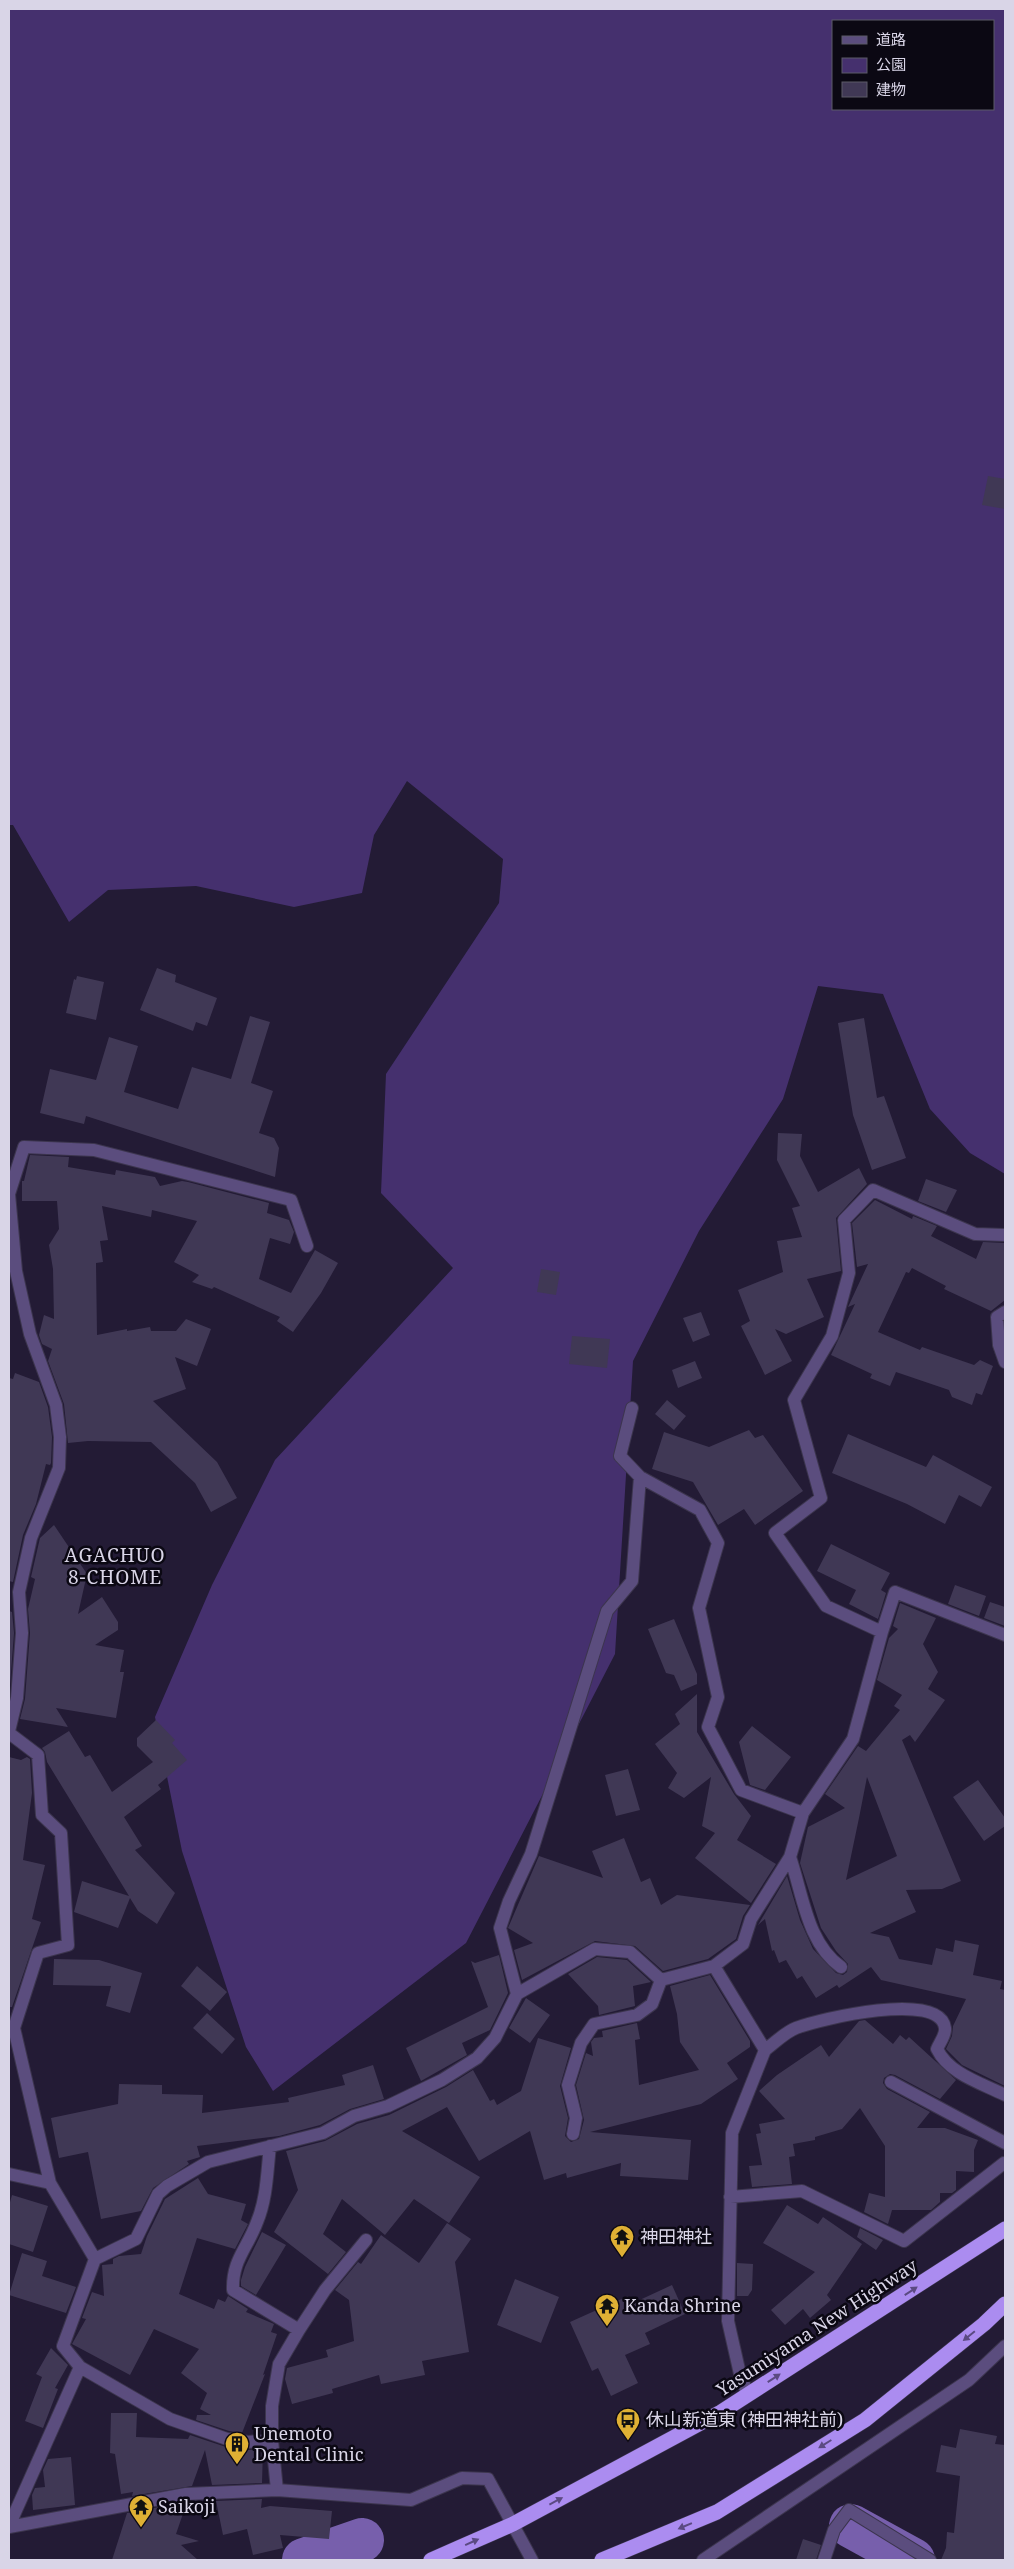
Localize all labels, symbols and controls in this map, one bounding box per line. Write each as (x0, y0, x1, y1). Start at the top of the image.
legend (832, 20, 994, 110)
text: 道路 (876, 29, 906, 49)
text: 公園 (876, 54, 906, 74)
text: 建物 (876, 79, 906, 99)
district label: AGACHUO 8-CHOME (64, 1542, 166, 1590)
temple icon: 神田神社 (609, 2224, 635, 2258)
place label: 神田神社 (640, 2224, 712, 2248)
street label: Yasumiyama New Highway (711, 2253, 922, 2402)
one-way arrow (904, 2286, 917, 2295)
temple icon: Kanda Shrine (594, 2293, 620, 2327)
place label: Kanda Shrine (624, 2293, 741, 2317)
one-way arrow (963, 2331, 976, 2342)
one-way arrow (767, 2374, 781, 2383)
bus stop icon: 休山新道東 (神田神社前) (615, 2407, 641, 2441)
place label: 休山新道東 (神田神社前) (646, 2407, 843, 2431)
place label: Unemoto Dental Clinic (254, 2421, 364, 2466)
building icon: Unemoto Dental Clinic (224, 2431, 250, 2465)
one-way arrow (819, 2440, 832, 2449)
temple icon: Saikoji (128, 2494, 154, 2528)
place label: Saikoji (158, 2494, 216, 2518)
one-way arrow (549, 2496, 563, 2505)
one-way arrow (678, 2522, 692, 2530)
one-way arrow (465, 2537, 479, 2545)

